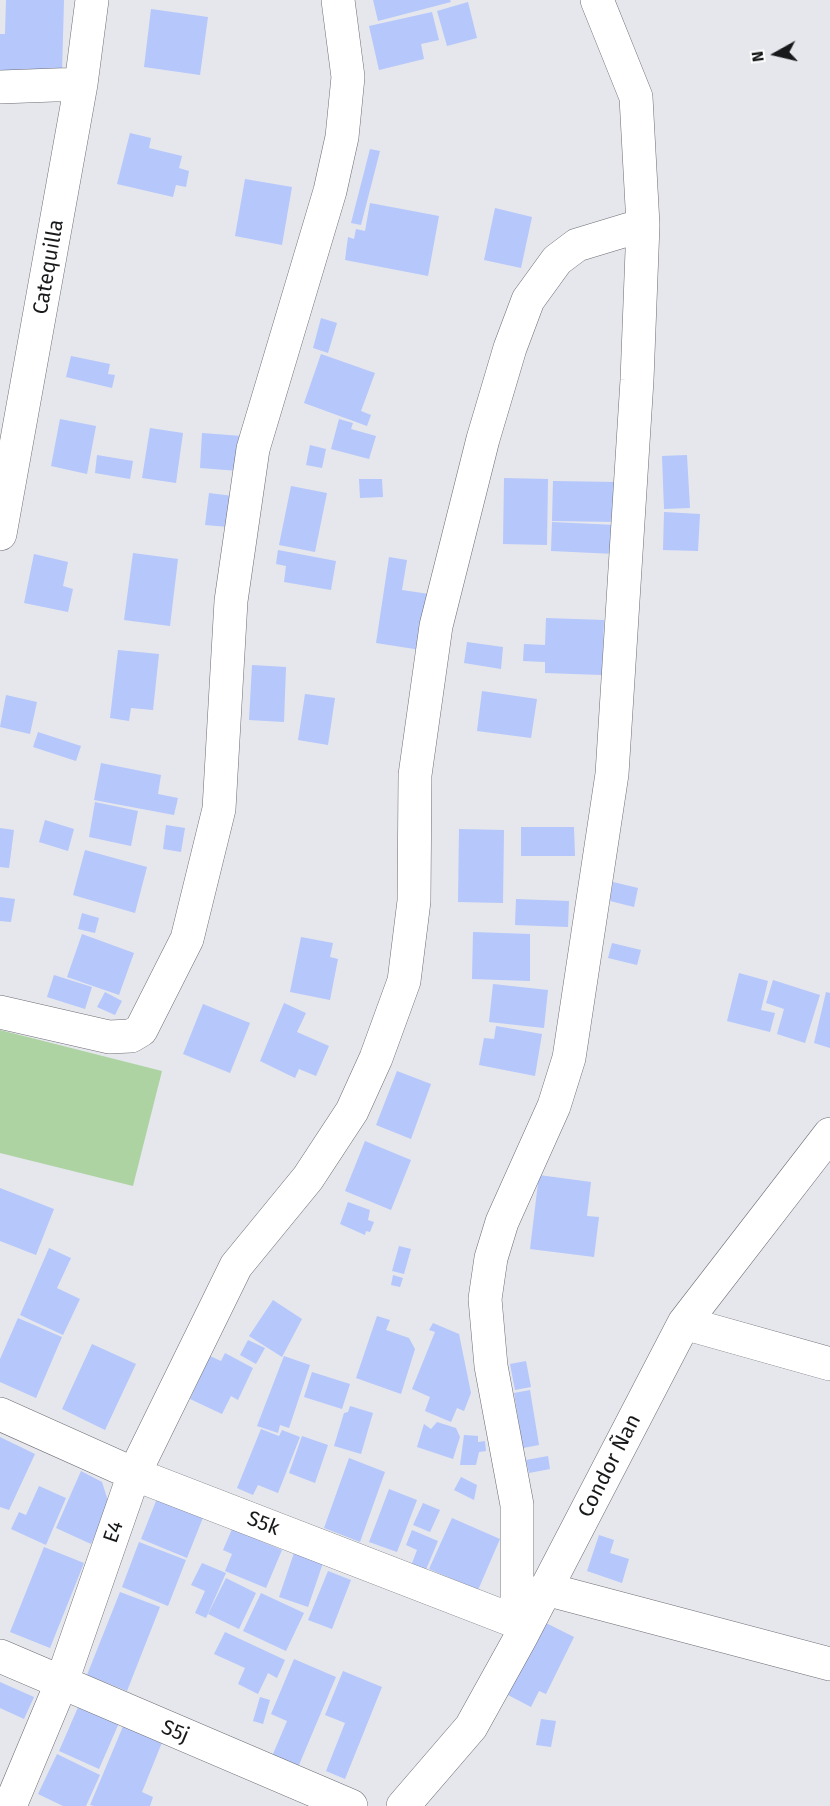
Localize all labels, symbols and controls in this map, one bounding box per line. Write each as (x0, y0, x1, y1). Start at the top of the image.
north arrow (746, 24, 806, 84)
text: N (748, 50, 768, 63)
street label: Catequilla (28, 218, 70, 316)
street label: Condor Ñan (573, 1410, 647, 1522)
street label: S5k (243, 1506, 283, 1542)
street label: E4 (99, 1518, 129, 1546)
street label: S5j (157, 1715, 193, 1749)

